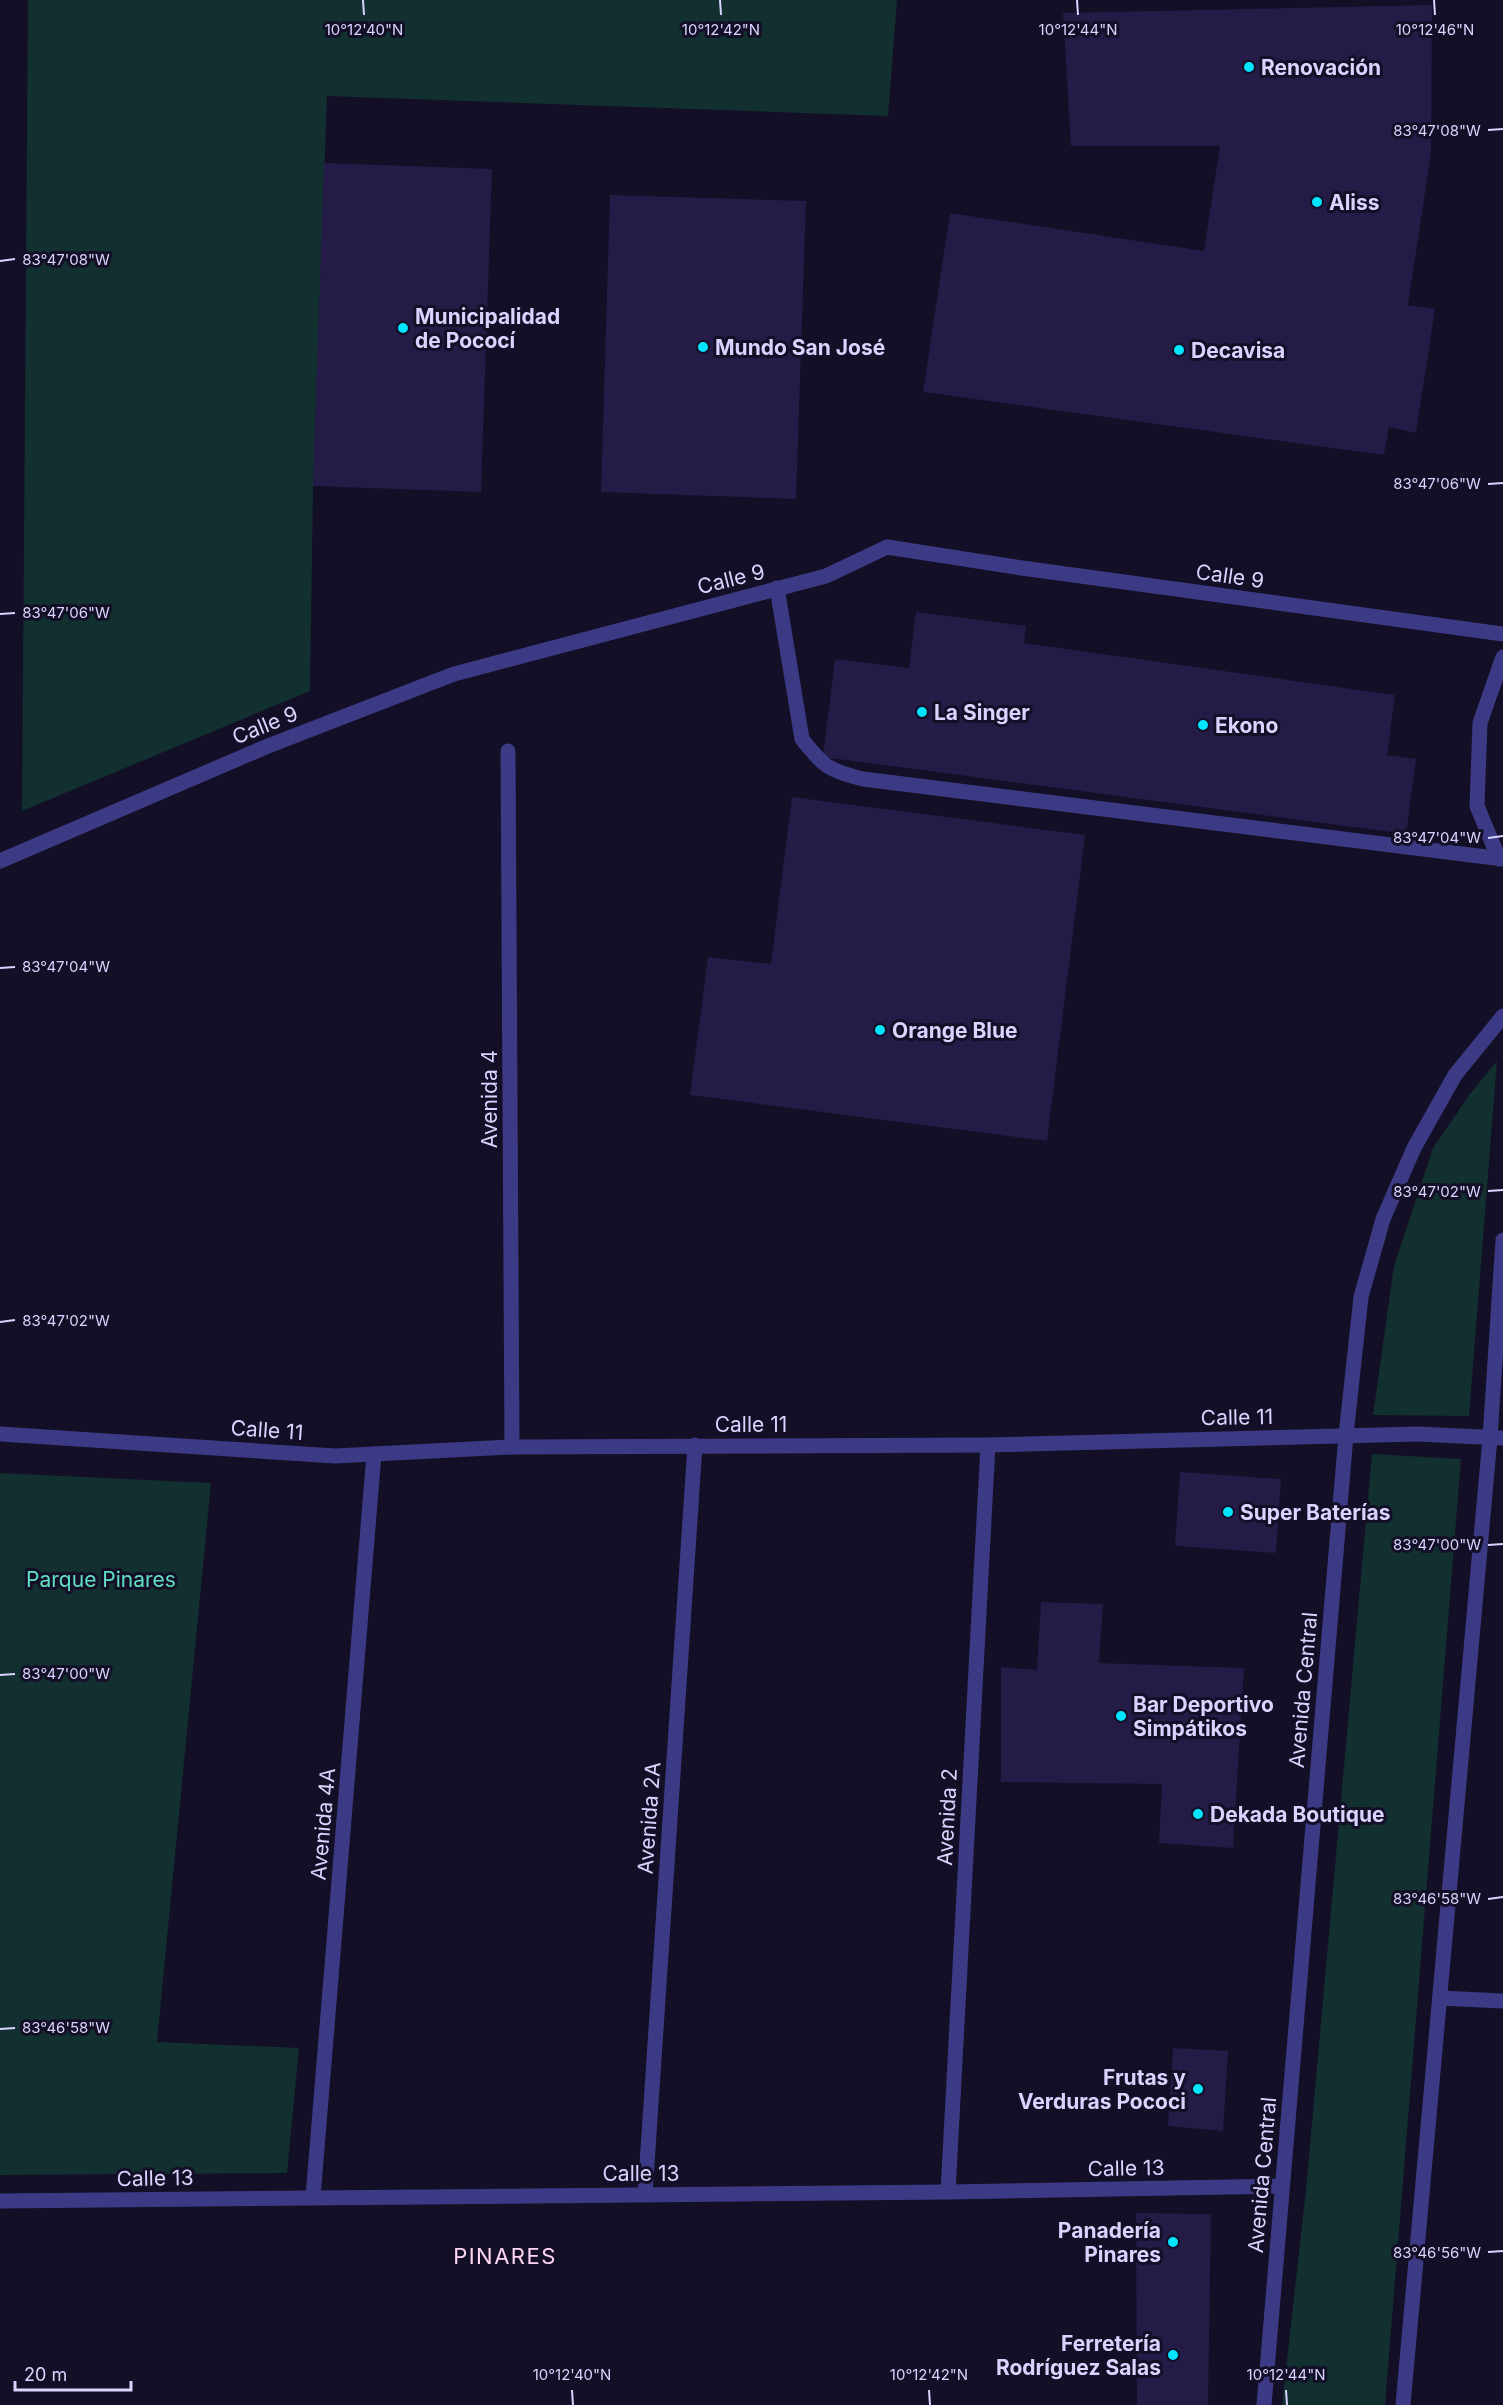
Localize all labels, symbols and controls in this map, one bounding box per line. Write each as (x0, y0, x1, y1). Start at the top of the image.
text: 10°12'40"N (325, 20, 403, 39)
text: 10°12'42"N (682, 20, 760, 39)
text: 10°12'44"N (1039, 20, 1117, 39)
text: 10°12'46"N (1396, 20, 1474, 39)
place label: Renovación (1261, 55, 1381, 80)
marker: Renovación (1242, 60, 1256, 74)
text: 83°47'08"W (1393, 121, 1481, 140)
place label: Aliss (1329, 190, 1380, 215)
marker: Aliss (1310, 195, 1324, 209)
text: 83°47'08"W (22, 250, 110, 269)
place label: Municipalidad de Pococí (415, 304, 560, 353)
marker: Municipalidad de Pococí (396, 321, 410, 335)
place label: Mundo San José (715, 335, 885, 360)
place label: Decavisa (1191, 338, 1285, 363)
marker: Mundo San José (696, 340, 710, 354)
marker: Decavisa (1172, 343, 1186, 357)
text: 83°47'06"W (1393, 474, 1481, 493)
street label: Calle 9 (695, 559, 767, 599)
street label: Calle 9 (1194, 559, 1266, 593)
text: 83°47'06"W (22, 603, 110, 622)
place label: La Singer (934, 700, 1030, 725)
street label: Calle 9 (229, 701, 301, 749)
marker: La Singer (915, 705, 929, 719)
place label: Ekono (1215, 713, 1278, 738)
marker: Ekono (1196, 718, 1210, 732)
text: 83°47'04"W (1393, 828, 1481, 847)
text: 83°47'04"W (22, 957, 110, 976)
place label: Orange Blue (892, 1018, 1018, 1043)
marker: Orange Blue (873, 1023, 887, 1037)
street label: Avenida 4 (477, 1050, 502, 1148)
text: 83°47'02"W (1393, 1182, 1481, 1201)
text: 83°47'02"W (22, 1311, 110, 1330)
street label: Calle 11 (1201, 1404, 1273, 1430)
street label: Calle 11 (715, 1412, 787, 1437)
street label: Calle 11 (230, 1415, 304, 1445)
place label: Super Baterías (1240, 1500, 1391, 1525)
marker: Super Baterías (1221, 1505, 1235, 1519)
text: 83°47'00"W (1393, 1535, 1481, 1554)
park label: Parque Pinares (26, 1567, 176, 1592)
street label: Avenida Central (1284, 1611, 1322, 1769)
text: 83°47'00"W (22, 1664, 110, 1683)
place label: Bar Deportivo Simpátikos (1133, 1692, 1274, 1741)
marker: Bar Deportivo Simpátikos (1114, 1709, 1128, 1723)
street label: Avenida 2A (633, 1761, 665, 1875)
street label: Avenida 4A (306, 1767, 340, 1881)
street label: Avenida 2 (932, 1768, 962, 1866)
place label: Dekada Boutique (1210, 1802, 1385, 1827)
marker: Dekada Boutique (1191, 1807, 1205, 1821)
text: 83°46'58"W (1393, 1889, 1481, 1908)
text: 83°46'58"W (22, 2018, 110, 2037)
place label: Frutas y Verduras Pococi (1018, 2065, 1186, 2114)
marker: Frutas y Verduras Pococi (1191, 2082, 1205, 2096)
street label: Avenida Central (1243, 2096, 1281, 2254)
street label: Calle 13 (1087, 2155, 1165, 2181)
street label: Calle 13 (603, 2161, 679, 2186)
street label: Calle 13 (116, 2165, 194, 2191)
place label: Panadería Pinares (1058, 2218, 1161, 2267)
marker: Panadería Pinares (1166, 2235, 1180, 2249)
district label: PINARES (453, 2243, 557, 2269)
text: 83°46'56"W (1393, 2243, 1481, 2262)
place label: Ferretería Rodríguez Salas (996, 2331, 1161, 2380)
marker: Ferretería Rodríguez Salas (1166, 2348, 1180, 2362)
scale bar (15, 2354, 130, 2392)
text: 20 m (24, 2364, 67, 2385)
text: 10°12'40"N (533, 2365, 611, 2384)
text: 10°12'42"N (890, 2365, 968, 2384)
text: 10°12'44"N (1247, 2365, 1325, 2384)

